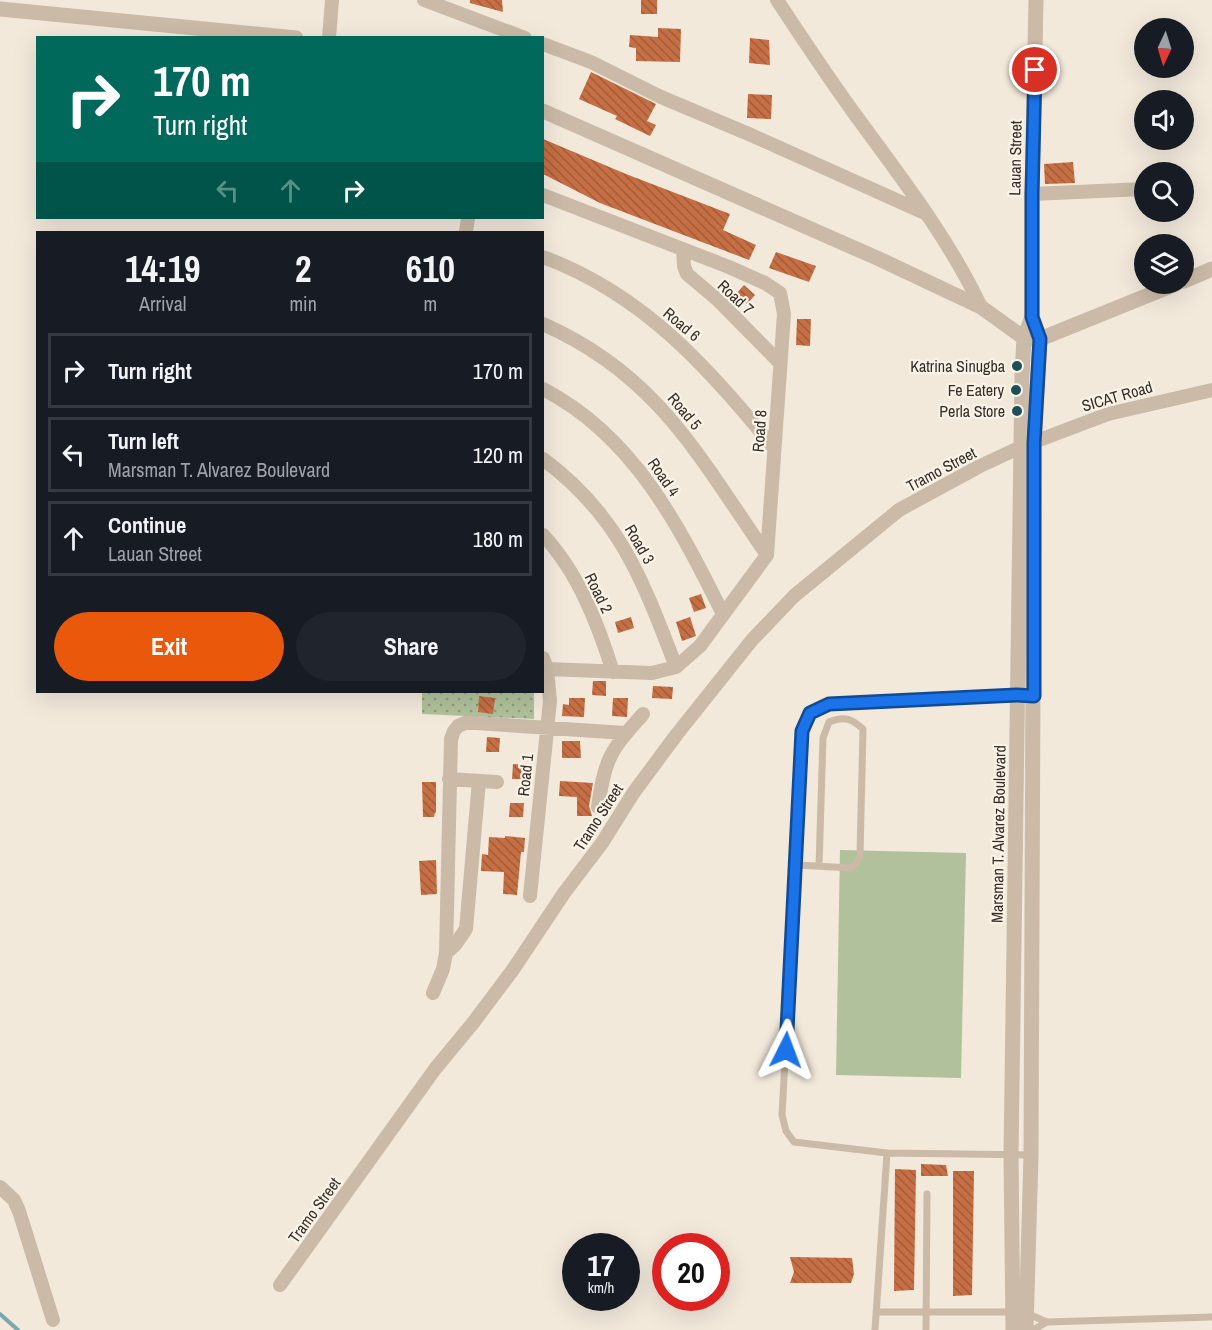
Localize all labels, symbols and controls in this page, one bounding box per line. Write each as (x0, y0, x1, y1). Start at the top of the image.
north arrow (1134, 18, 1194, 78)
map controls (1134, 18, 1194, 294)
pin (1009, 44, 1060, 95)
text: 170 m (153, 53, 251, 109)
icon: arrive (1018, 53, 1051, 86)
icon: right (54, 60, 132, 138)
button: sound (1134, 90, 1194, 150)
text: Turn right (153, 107, 247, 143)
street label: Lauan Street (1003, 120, 1027, 196)
button: search (1134, 162, 1194, 222)
icon: left (211, 174, 244, 207)
icon: ahead (274, 174, 307, 207)
icon: right (337, 174, 370, 207)
button: layers (1134, 234, 1194, 294)
text: 14:19 (125, 245, 200, 293)
text: 2 (295, 245, 311, 293)
text: 610 (406, 245, 455, 293)
street label: Road 7 (713, 275, 759, 319)
text: Arrival (139, 290, 186, 317)
text: min (289, 290, 317, 317)
text: m (424, 290, 437, 317)
street label: Road 6 (659, 302, 705, 346)
icon: right (57, 354, 90, 387)
place label: Katrina Sinugba (910, 355, 1006, 377)
text: Turn right (108, 356, 192, 386)
text: 170 m (473, 356, 523, 386)
marker: Katrina Sinugba (1010, 359, 1024, 373)
street label: SICAT Road (1079, 375, 1155, 417)
place label: Fe Eatery (948, 379, 1004, 401)
marker: Fe Eatery (1009, 383, 1023, 397)
street label: Road 5 (663, 388, 707, 434)
place label: Perla Store (939, 400, 1005, 422)
marker: Perla Store (1010, 404, 1024, 418)
street label: Road 8 (747, 409, 771, 453)
text: Turn left (108, 426, 179, 456)
icon: left (57, 438, 90, 471)
text: 120 m (473, 440, 523, 470)
street label: Tramo Street (902, 441, 980, 497)
street label: Road 4 (643, 453, 685, 501)
text: Marsman T. Alvarez Boulevard (108, 456, 330, 483)
text: Continue (108, 510, 186, 540)
street label: Road 3 (620, 520, 660, 568)
icon: ahead (57, 522, 90, 555)
text: 180 m (473, 524, 523, 554)
text: Lauan Street (108, 540, 202, 567)
street label: Road 2 (580, 569, 618, 617)
button: Exit (54, 612, 284, 681)
button: Share (296, 612, 526, 681)
street label: Marsman T. Alvarez Boulevard (985, 745, 1011, 923)
street label: Road 1 (512, 752, 538, 797)
street label: Tramo Street (568, 779, 628, 855)
position arrow (754, 1018, 818, 1082)
street label: Tramo Street (283, 1172, 345, 1247)
speed limit sign: 20 (652, 1233, 730, 1311)
text: 17 (587, 1245, 615, 1285)
text: km/h (588, 1277, 614, 1298)

